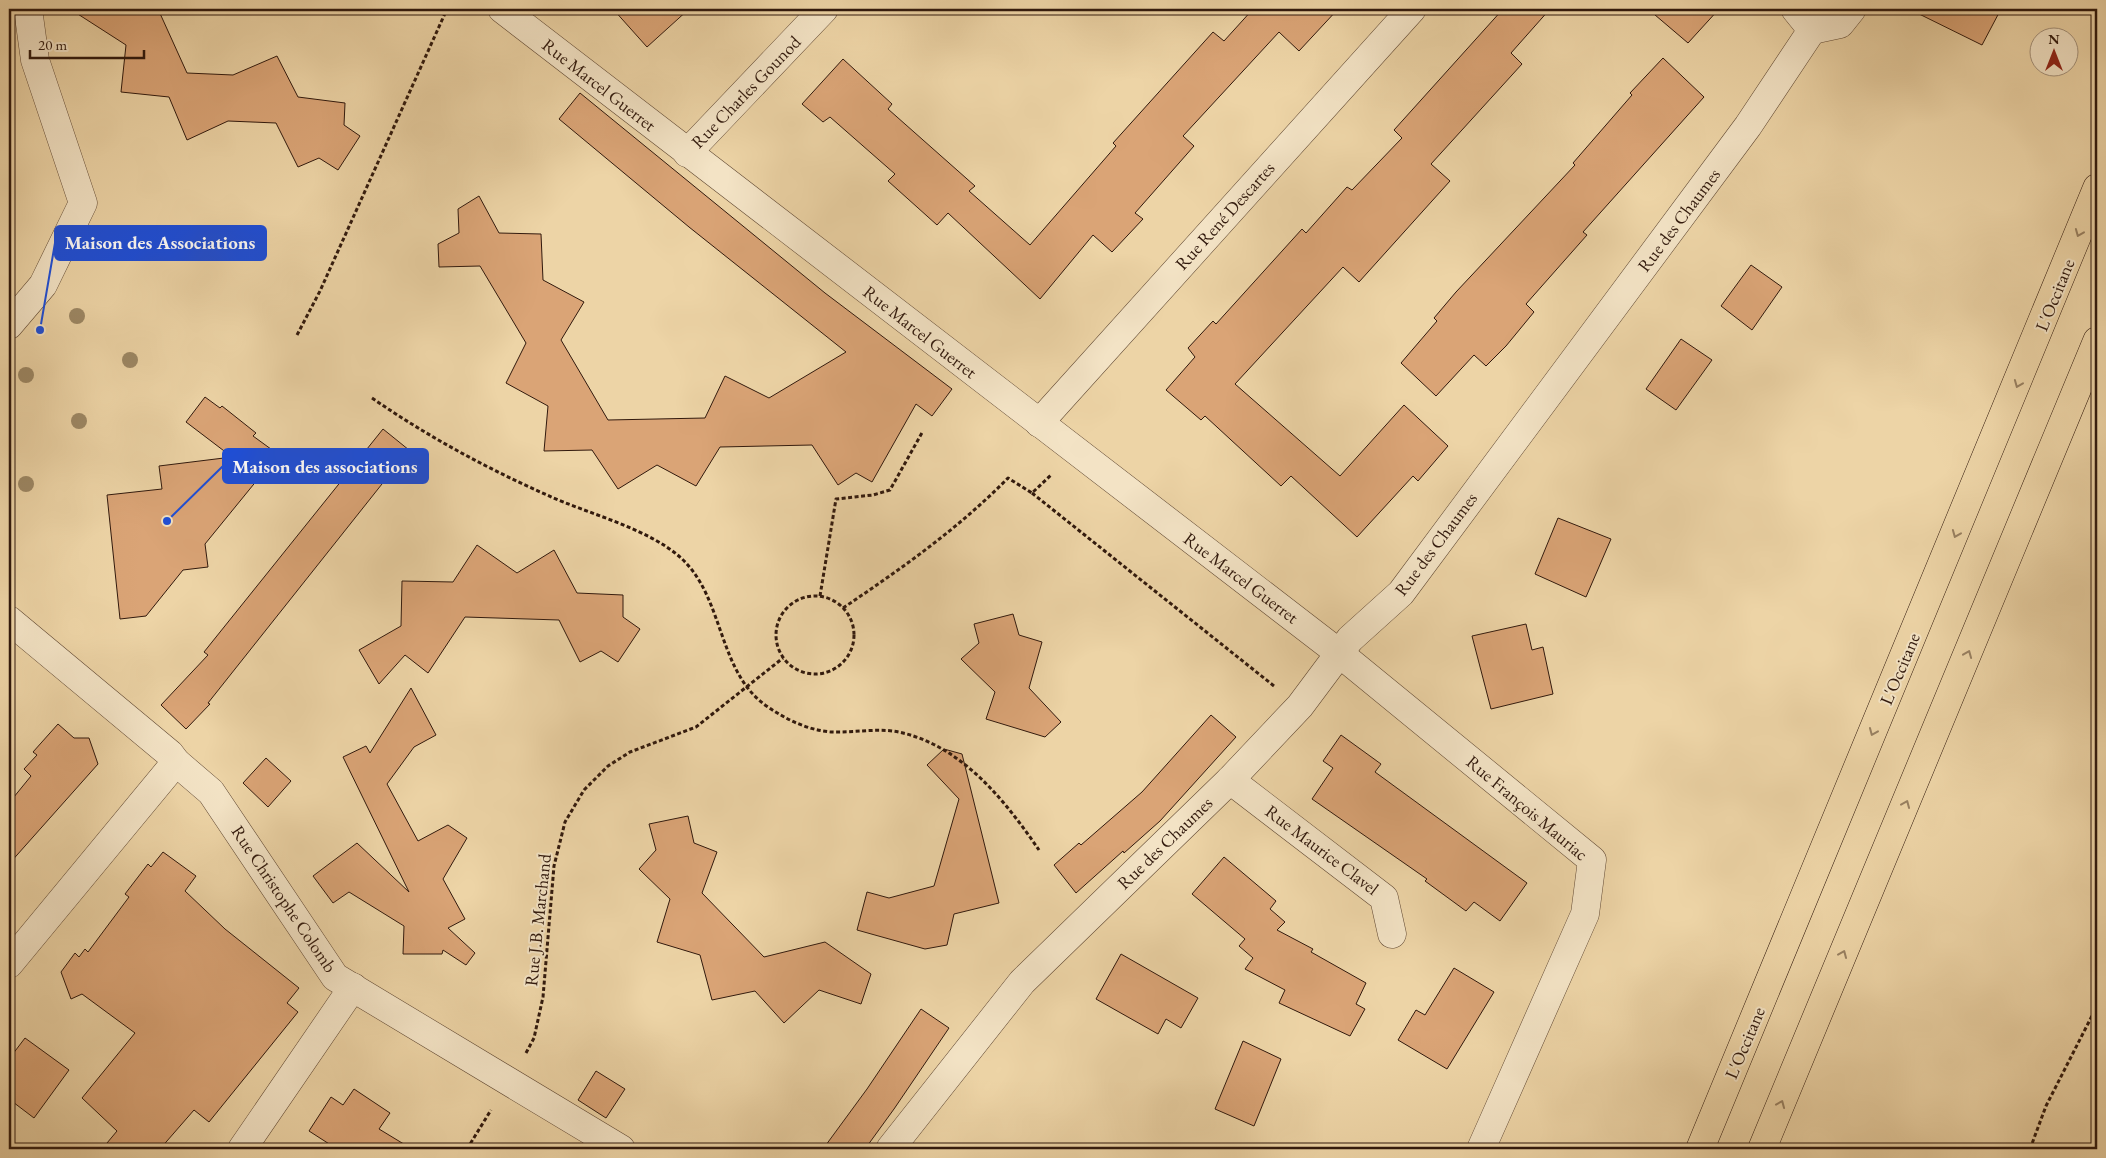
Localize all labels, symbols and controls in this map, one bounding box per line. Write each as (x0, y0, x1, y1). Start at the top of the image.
scale bar (30, 28, 144, 60)
north arrow (2028, 28, 2078, 78)
street label: Rue Charles Gounod (686, 30, 806, 153)
text: N (2048, 30, 2060, 48)
street label: Rue Marcel Guerret (538, 33, 661, 136)
text: 20 m (38, 35, 67, 54)
street label: Rue René Descartes (1170, 157, 1279, 275)
street label: Rue des Chaumes (1632, 163, 1725, 276)
callout: Maison des Associations (55, 226, 266, 260)
one-way arrow (2075, 228, 2086, 237)
text: Maison des Associations (65, 230, 255, 255)
street label: L'Occitane (2030, 255, 2079, 334)
street label: Rue Marcel Guerret (859, 280, 982, 383)
one-way arrow (2014, 379, 2024, 388)
callout: Maison des associations (223, 449, 428, 483)
text: Maison des associations (232, 454, 418, 479)
street label: Rue des Chaumes (1389, 487, 1482, 600)
street label: Rue Marcel Guerret (1179, 527, 1304, 629)
one-way arrow (1951, 529, 1962, 538)
street label: L'Occitane (1874, 629, 1925, 708)
one-way arrow (1961, 650, 1972, 659)
one-way arrow (1869, 728, 1879, 736)
street label: Rue François Mauriac (1462, 750, 1593, 865)
street label: Rue des Chaumes (1112, 791, 1217, 894)
street label: Rue Maurice Clavel (1261, 799, 1384, 900)
one-way arrow (1899, 800, 1910, 809)
street label: Rue Christophe Colomb (227, 821, 342, 977)
street label: Rue J.B. Marchand (519, 852, 556, 987)
one-way arrow (1837, 950, 1848, 959)
street label: L'Occitane (1719, 1003, 1770, 1082)
one-way arrow (1775, 1100, 1785, 1109)

